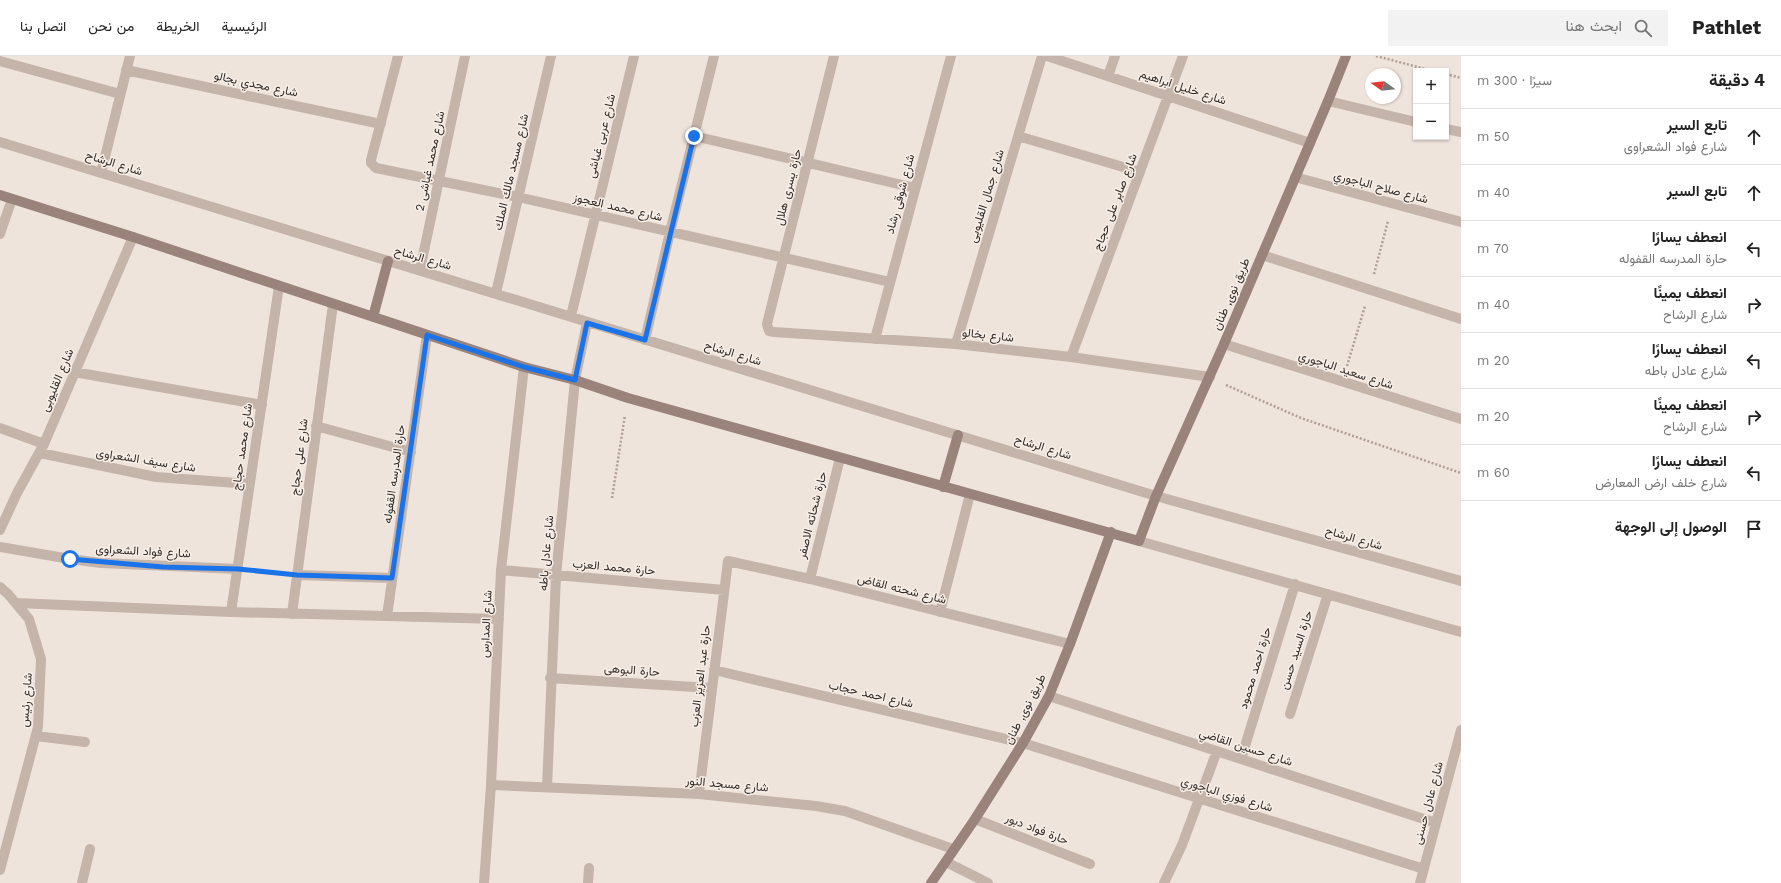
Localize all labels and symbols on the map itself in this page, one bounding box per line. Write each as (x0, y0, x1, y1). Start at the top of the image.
street label: شارع خليل ابراهيم (1137, 66, 1228, 109)
street label: شارع مجدي بجالو (212, 68, 299, 103)
north arrow (1365, 68, 1401, 104)
street label: شارع عربى غباشى (584, 93, 620, 180)
street label: شارع محمد غباشى 2 (413, 110, 449, 213)
street label: شارع مسجد مالك الملك (491, 112, 533, 232)
route end (685, 127, 703, 145)
street label: حارة يسرى هلال (772, 147, 805, 227)
street label: شارع الرشاح (83, 148, 144, 180)
street label: شارع جمال القليوبى (965, 148, 1009, 245)
street label: شارع صابر على حجاج (1090, 151, 1142, 253)
street label: شارع شوقى رشاد (883, 153, 919, 236)
street label: شارع صلاح الباجوري (1332, 168, 1430, 209)
street label: شارع محمد العجوز (571, 190, 664, 226)
street label: شارع الرشاح (392, 243, 453, 275)
street label: طريق نوى, طنان (1209, 256, 1254, 333)
street label: شارع بخالو (961, 325, 1015, 347)
street label: شارع الرشاح (702, 338, 763, 370)
street label: شارع القليوبى (37, 346, 78, 414)
street label: شارع سعيد الباجوري (1296, 348, 1395, 395)
street label: شارع محمد حجاج (229, 403, 257, 492)
street label: شارع على حجاج (287, 418, 313, 497)
street label: حارة المدرسه القفوله (380, 424, 409, 524)
street label: شارع الرشاح (1012, 432, 1073, 464)
street label: شارع سيف الشعراوى (95, 445, 197, 477)
street label: حارة شحاته الاصفر (794, 470, 831, 561)
street label: شارع عادل باطه (536, 515, 558, 592)
street label: شارع الرشاح (1323, 523, 1384, 555)
street label: شارع فواد الشعراوى (95, 542, 191, 562)
route start (61, 550, 79, 568)
street label: حارة محمد العزب (572, 556, 656, 579)
street label: شارع شحته القاض (856, 571, 948, 609)
street label: شارع المدارس (477, 590, 497, 658)
street label: حارة السيد حسن (1277, 609, 1316, 691)
street label: حارة عبد العزيز العزب (687, 624, 714, 728)
street label: حارة احمد محمود (1236, 625, 1275, 711)
street label: حارة البوهى (604, 661, 660, 680)
street label: طريق نوى, طنان (1001, 671, 1050, 747)
street label: شارع رئيس (17, 672, 37, 728)
street label: شارع احمد حجاب (827, 677, 915, 712)
street label: شارع حسين القاضي (1197, 725, 1294, 772)
street label: شارع عادل حسنى (1410, 760, 1448, 846)
street label: شارع مسجد النور (684, 773, 769, 797)
street label: شارع فوزي الباجوري (1179, 773, 1275, 817)
street label: حارة فواد دبور (1002, 810, 1070, 848)

